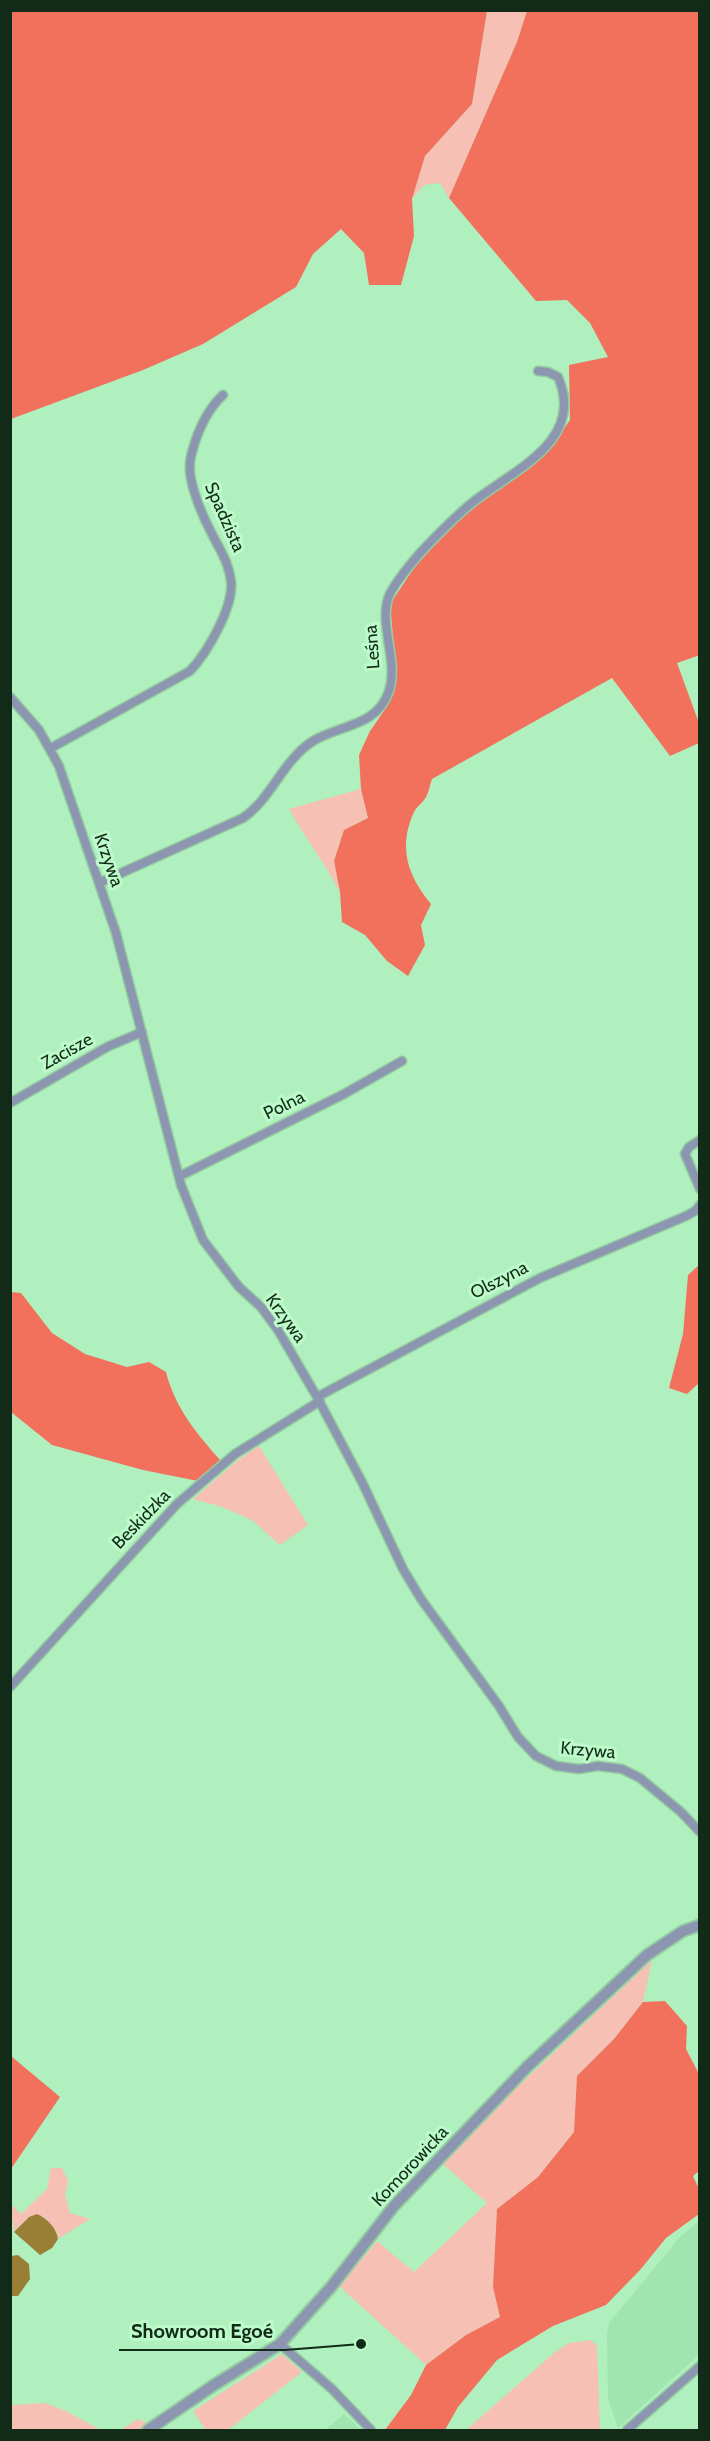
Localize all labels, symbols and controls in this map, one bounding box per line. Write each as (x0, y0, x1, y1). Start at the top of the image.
street label: Spadzista (200, 479, 250, 555)
street label: Leśna (359, 624, 385, 670)
street label: Krzywa (90, 830, 128, 890)
street label: Zacisze (37, 1028, 97, 1074)
street label: Polna (260, 1086, 308, 1124)
street label: Olszyna (467, 1256, 532, 1304)
street label: Krzywa (261, 1289, 311, 1347)
street label: Beskidzka (107, 1484, 175, 1553)
street label: Krzywa (560, 1737, 617, 1763)
street label: Komorowicka (367, 2121, 453, 2211)
callout: Showroom Egoé (119, 2312, 285, 2350)
text: Showroom Egoé (131, 2319, 273, 2343)

